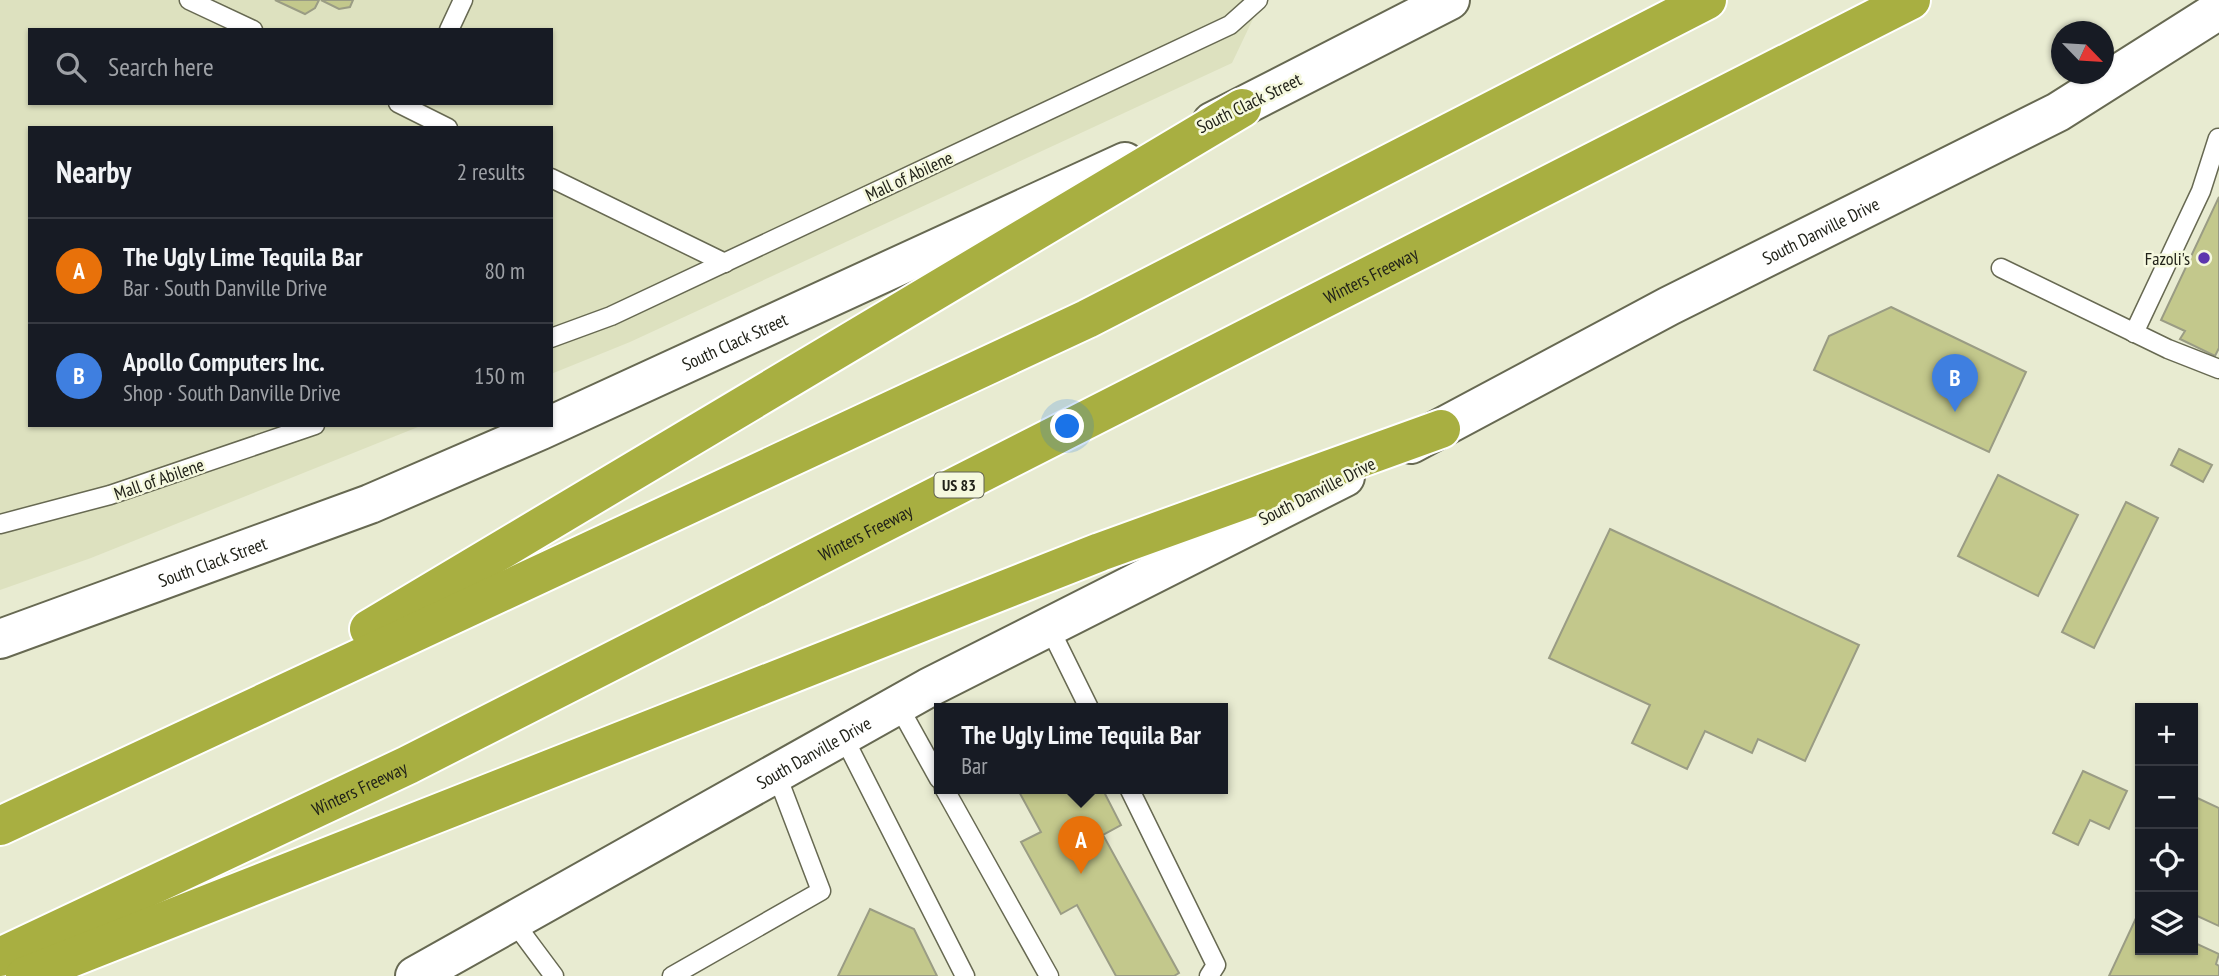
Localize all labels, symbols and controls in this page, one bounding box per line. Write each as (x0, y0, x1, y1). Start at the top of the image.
north arrow (2051, 21, 2114, 84)
search box (28, 28, 553, 105)
icon: search (52, 48, 90, 86)
text: Search here (108, 50, 214, 83)
street label: South Clack Street (1193, 68, 1305, 138)
street label: Mall of Abilene (862, 146, 956, 206)
text: Nearby (56, 152, 131, 191)
text: 2 results (457, 157, 525, 186)
street label: South Danville Drive (1758, 192, 1883, 269)
text: The Ugly Lime Tequila Bar (123, 240, 363, 273)
street label: Winters Freeway (1320, 241, 1422, 309)
place label: Fazoli's (2145, 247, 2190, 270)
marker: Fazoli's (2196, 250, 2212, 266)
text: A (73, 256, 85, 285)
text: 80 m (484, 256, 525, 285)
text: Bar · South Danville Drive (123, 273, 327, 302)
street label: South Clack Street (678, 307, 791, 375)
text: Apollo Computers Inc. (123, 345, 325, 378)
pin: B (1932, 354, 1978, 412)
text: B (73, 361, 85, 390)
text: 150 m (474, 361, 525, 390)
text: Shop · South Danville Drive (123, 378, 341, 407)
your location (1050, 409, 1084, 443)
street label: South Danville Drive (1255, 452, 1379, 530)
street label: Mall of Abilene (111, 453, 207, 505)
road number: US 83 (934, 472, 984, 498)
street label: Winters Freeway (814, 499, 916, 566)
street label: South Clack Street (155, 531, 270, 592)
popup (934, 703, 1228, 794)
map controls (2135, 703, 2198, 955)
button: + (2135, 703, 2198, 766)
street label: South Danville Drive (752, 711, 875, 794)
text: The Ugly Lime Tequila Bar (961, 718, 1201, 751)
text: Bar (961, 751, 988, 780)
street label: Winters Freeway (308, 756, 411, 820)
button: − (2135, 766, 2198, 829)
pin: A (1058, 816, 1104, 874)
button: locate (2135, 829, 2198, 892)
button: layers (2135, 892, 2198, 955)

